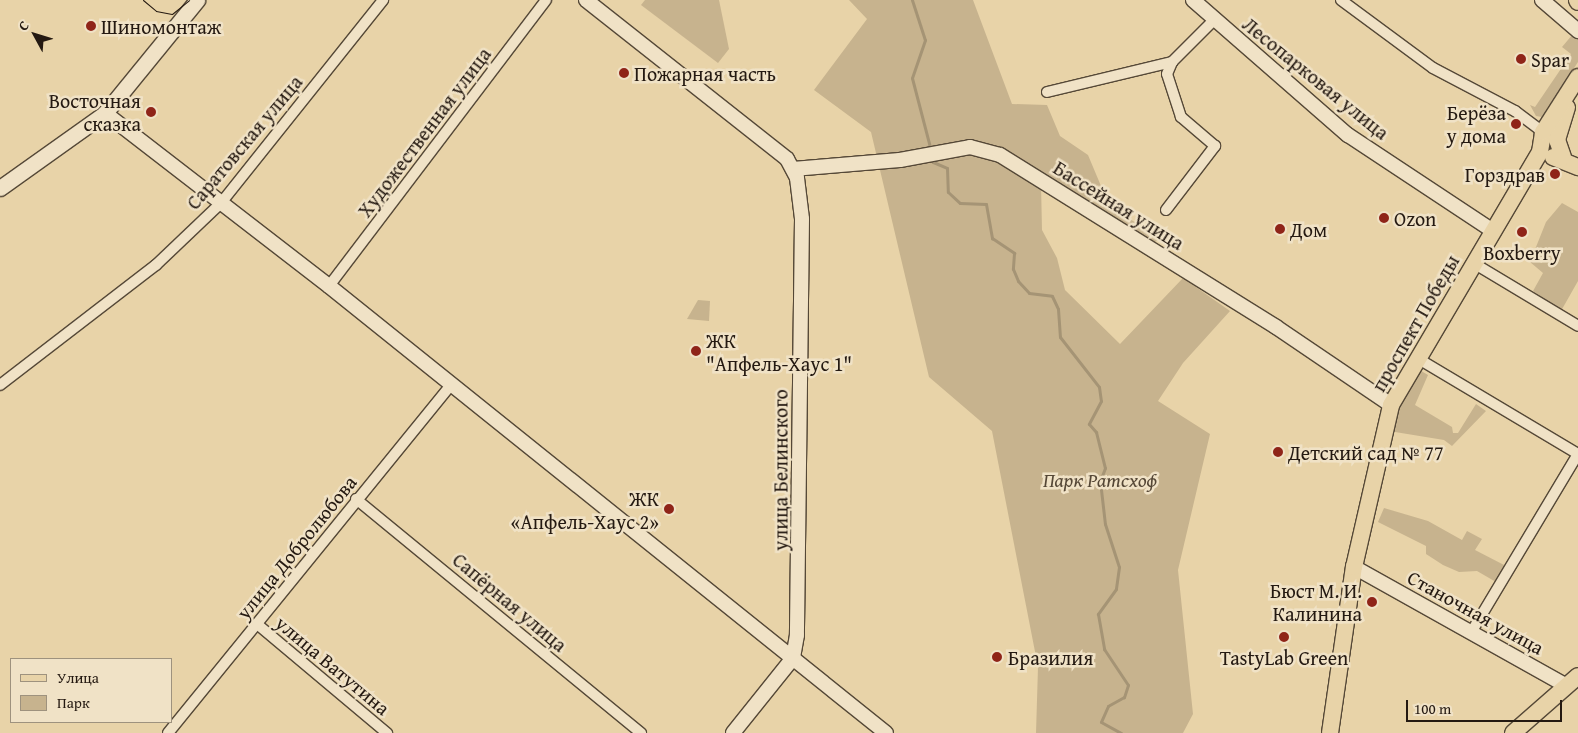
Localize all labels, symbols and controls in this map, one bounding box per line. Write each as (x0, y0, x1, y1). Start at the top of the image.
north arrow (10, 10, 60, 60)
street label: Лесопарковая улица (1238, 12, 1394, 144)
place label: Шиномонтаж (101, 14, 221, 38)
text: С (13, 16, 34, 35)
marker: Шиномонтаж (85, 20, 97, 32)
street label: Художественная улица (352, 42, 496, 222)
place label: Spar (1531, 47, 1569, 71)
marker: Spar (1515, 53, 1527, 65)
place label: Пожарная часть (634, 61, 776, 85)
marker: Пожарная часть (618, 67, 630, 79)
street label: Саратовская улица (181, 70, 307, 214)
place label: Восточная сказка (49, 88, 141, 135)
place label: Берёза у дома (1447, 100, 1506, 147)
marker: Восточная сказка (145, 106, 157, 118)
marker: Берёза у дома (1510, 118, 1522, 130)
street label: Бассейная улица (1049, 155, 1189, 255)
place label: Горздрав (1465, 162, 1545, 186)
marker: Горздрав (1549, 168, 1561, 180)
place label: Ozon (1394, 206, 1436, 230)
marker: Ozon (1378, 212, 1390, 224)
place label: Дом (1290, 217, 1327, 241)
marker: Дом (1274, 223, 1286, 235)
marker: Boxberry (1516, 226, 1528, 238)
place label: Boxberry (1483, 240, 1561, 264)
street label: проспект Победы (1366, 250, 1464, 396)
place label: ЖК "Апфель-Хаус 1" (706, 328, 852, 375)
marker: ЖК "Апфель-Хаус 1" (690, 345, 702, 357)
street label: улица Белинского (768, 389, 792, 551)
place label: Детский сад № 77 (1288, 440, 1444, 464)
marker: Детский сад № 77 (1272, 446, 1284, 458)
park label: Парк Ратсхоф (1043, 467, 1157, 491)
street label: улица Добролюбова (231, 470, 361, 624)
place label: ЖК «Апфель-Хаус 2» (511, 486, 659, 533)
marker: ЖК «Апфель-Хаус 2» (663, 503, 675, 515)
street label: Сапёрная улица (448, 547, 572, 657)
street label: Станочная улица (1404, 565, 1548, 659)
place label: Бюст М. И. Калинина (1270, 578, 1362, 625)
marker: Бюст М. И. Калинина (1366, 596, 1378, 608)
street label: улица Ватутина (271, 610, 395, 720)
marker: TastyLab Green (1278, 631, 1290, 643)
place label: Бразилия (1008, 645, 1093, 669)
place label: TastyLab Green (1220, 645, 1348, 669)
marker: Бразилия (990, 650, 1004, 664)
legend (10, 658, 172, 723)
text: Улица (57, 667, 99, 688)
scale bar (1408, 690, 1564, 722)
text: Парк (57, 692, 90, 713)
text: 100 m (1414, 698, 1451, 719)

